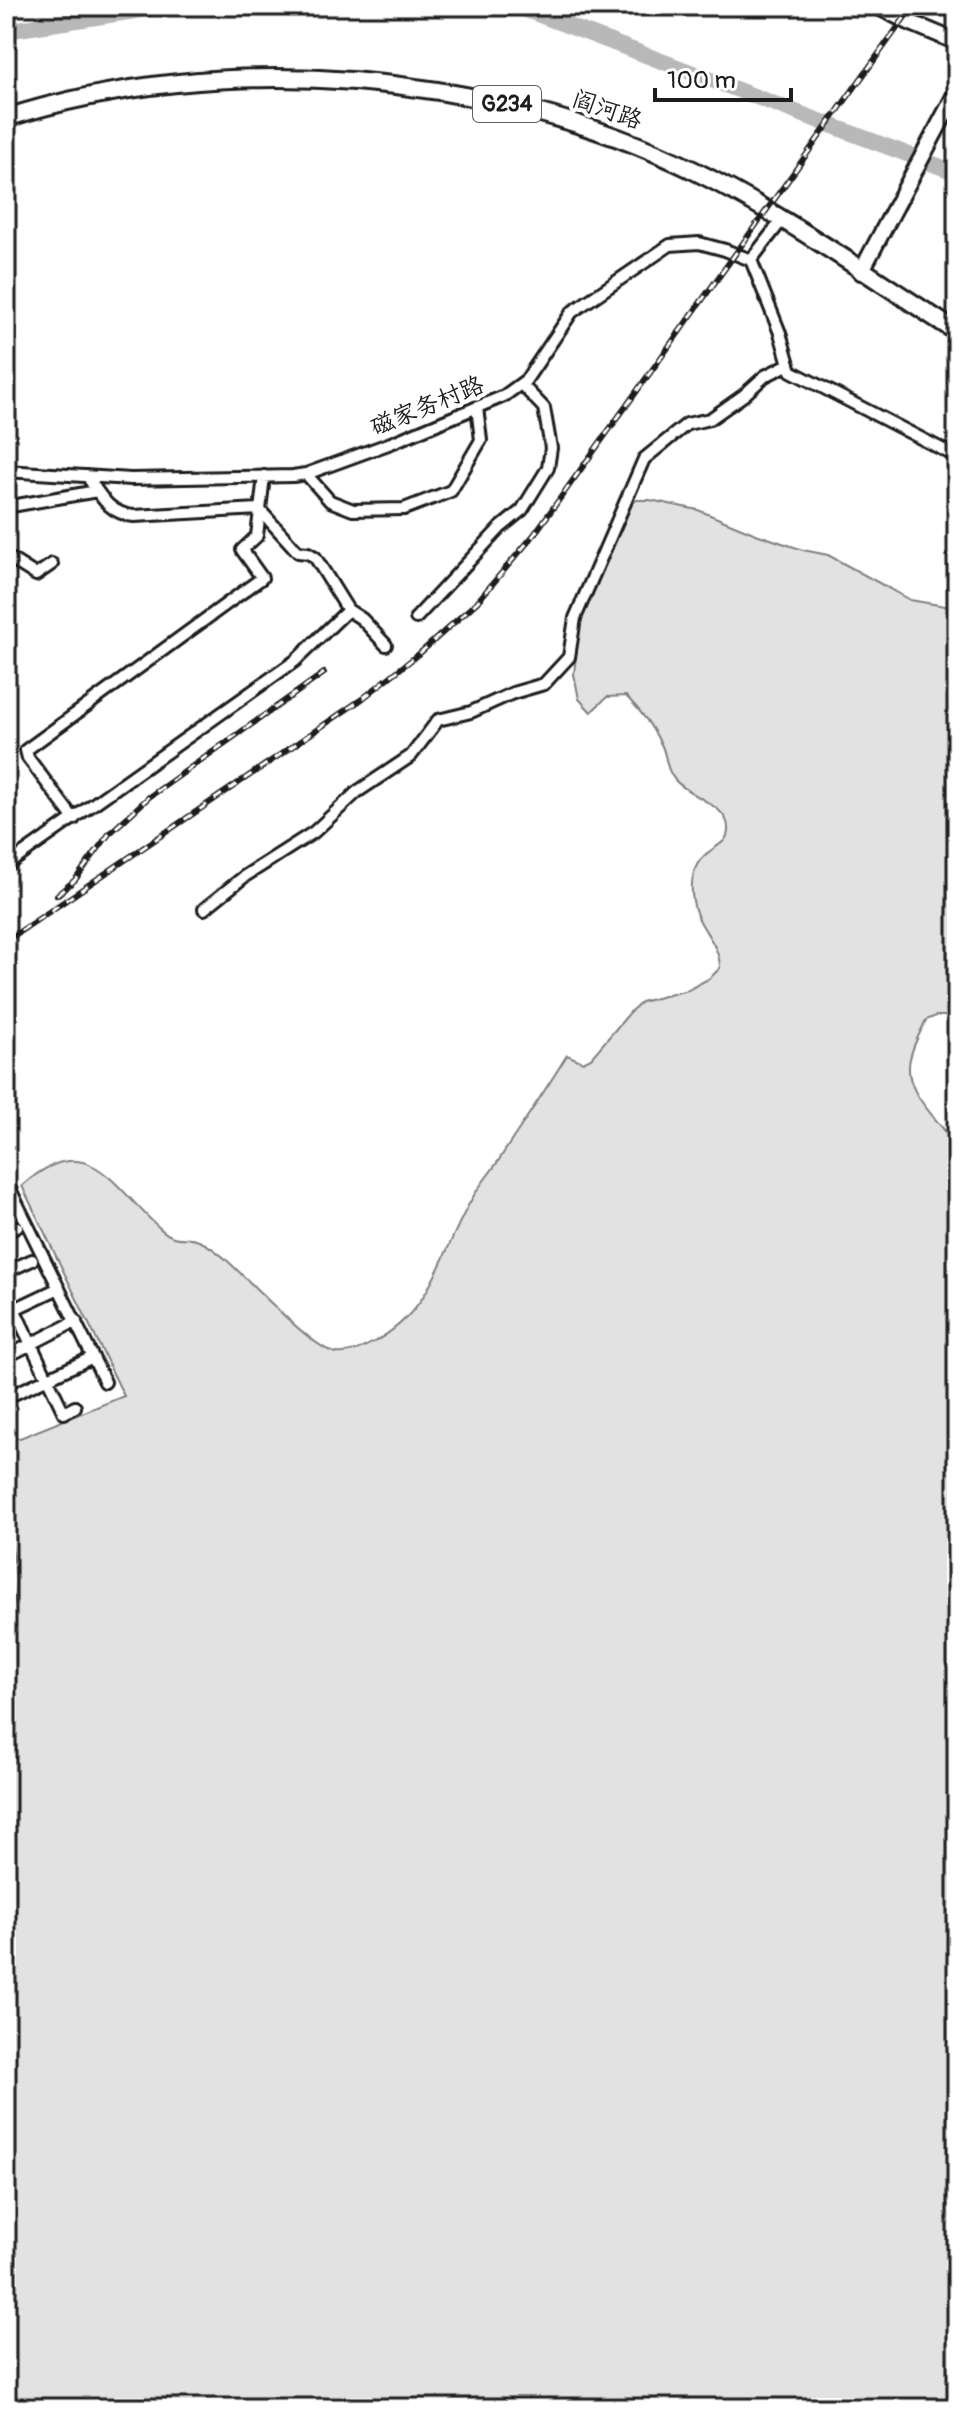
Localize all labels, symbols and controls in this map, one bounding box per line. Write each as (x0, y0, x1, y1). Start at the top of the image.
scale bar (655, 52, 791, 102)
text: 100 m (667, 66, 736, 95)
street label: 阎河路 (568, 85, 646, 135)
road number: G234 (473, 86, 541, 122)
street label: 磁家务村路 (366, 370, 488, 442)

